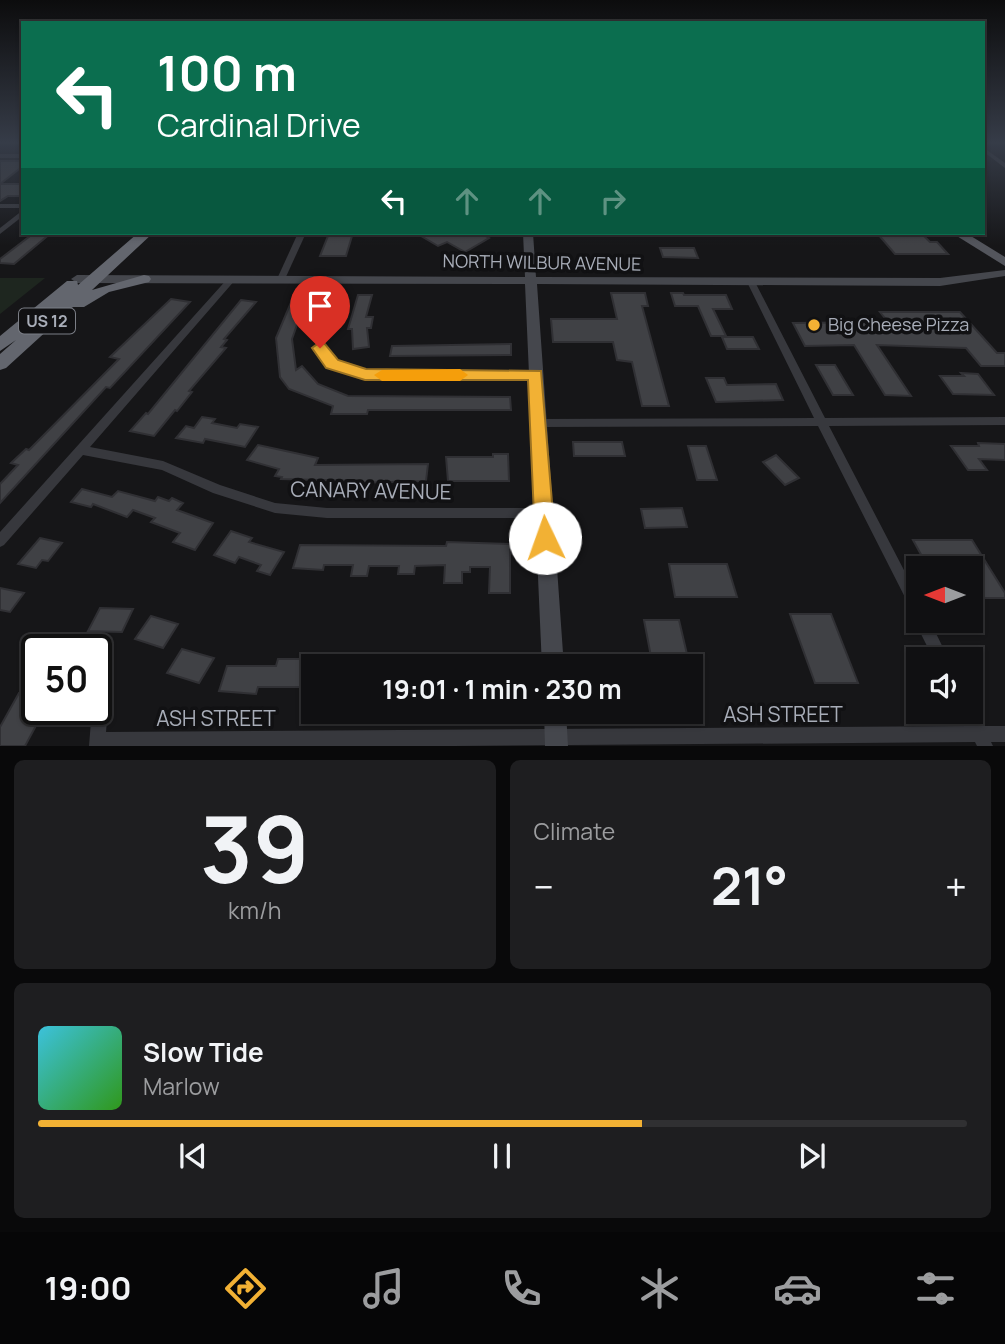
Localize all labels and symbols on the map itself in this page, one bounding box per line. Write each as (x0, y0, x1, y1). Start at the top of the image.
street label: NORTH WILBUR AVENUE (442, 248, 642, 276)
pin (290, 276, 350, 348)
road number: US 12 (19, 308, 75, 334)
place label: Big Cheese Pizza (828, 312, 969, 336)
marker: Big Cheese Pizza (806, 317, 822, 333)
street label: CANARY AVENUE (290, 475, 452, 505)
position arrow (508, 501, 582, 575)
north arrow (906, 556, 984, 634)
speed limit sign: 50 (21, 634, 112, 725)
street label: ASH STREET (723, 700, 843, 728)
street label: ASH STREET (156, 704, 276, 732)

